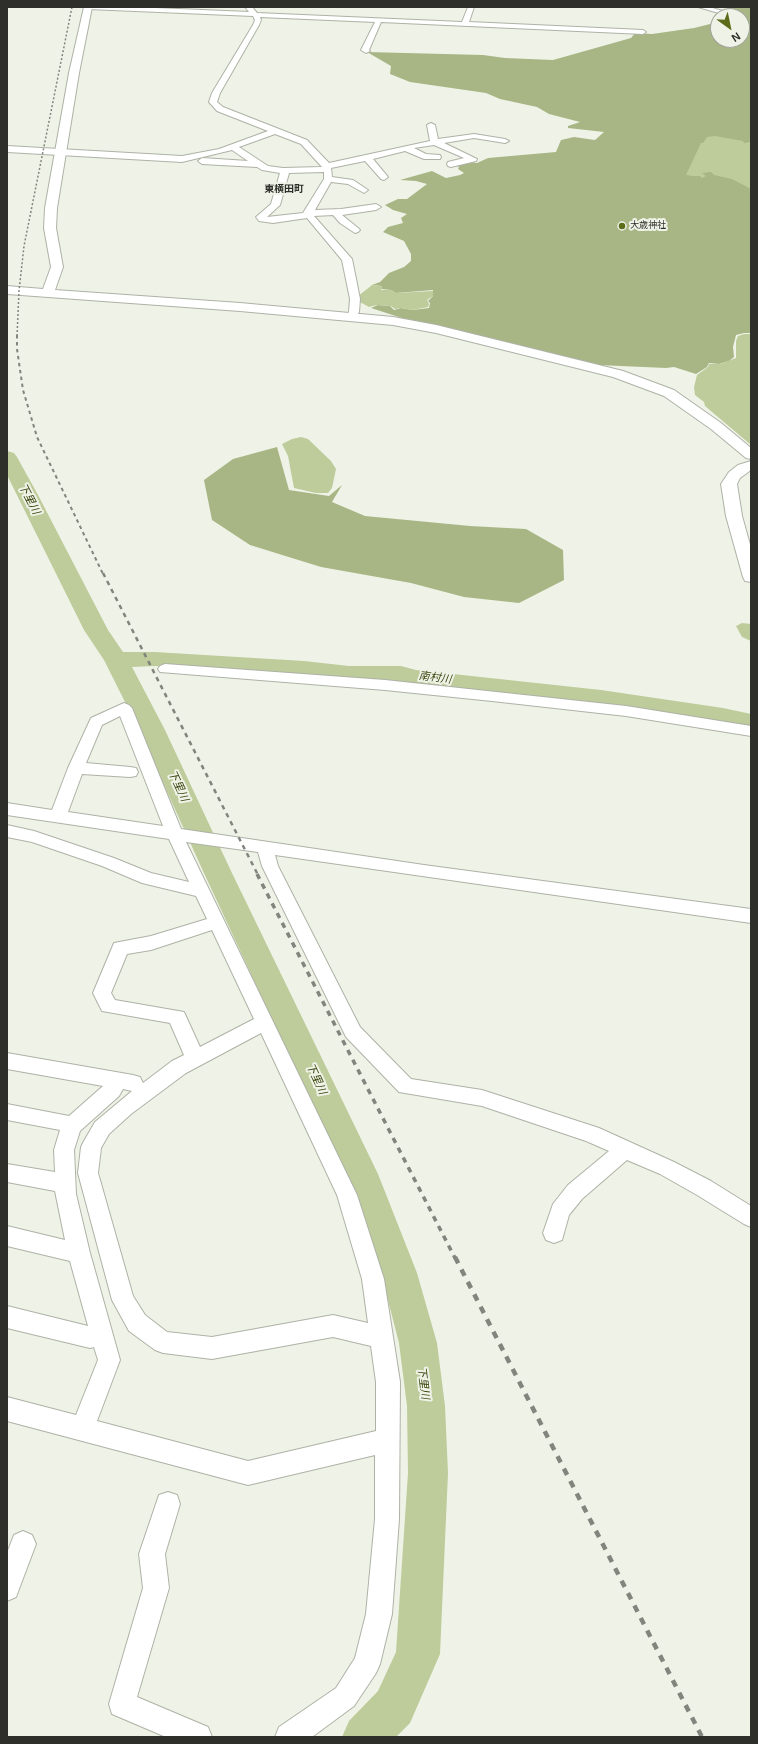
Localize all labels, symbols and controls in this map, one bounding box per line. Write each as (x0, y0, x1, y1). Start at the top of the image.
north arrow (710, 8, 750, 48)
text: N (729, 30, 743, 44)
district label: 東横田町 (264, 183, 304, 195)
marker: 大歳神社 (617, 221, 627, 231)
place label: 大歳神社 (630, 221, 666, 231)
water label: 下里川 (16, 481, 42, 517)
water label: 南村川 (418, 669, 452, 687)
water label: 下里川 (165, 768, 191, 804)
water label: 下里川 (303, 1061, 329, 1097)
water label: 下里川 (414, 1366, 432, 1400)

